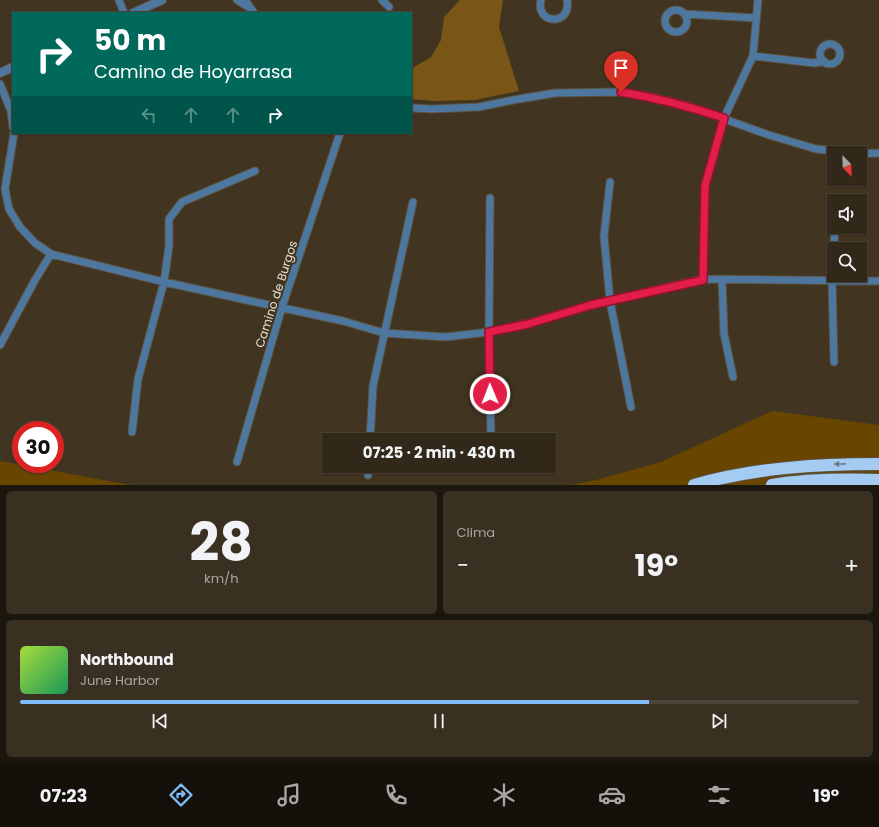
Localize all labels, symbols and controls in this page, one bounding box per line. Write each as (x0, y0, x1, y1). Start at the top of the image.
text: 50 m (94, 21, 166, 60)
icon: right (28, 28, 80, 80)
pin (604, 51, 638, 92)
icon: arrive (610, 57, 632, 79)
text: Camino de Hoyarrasa (94, 59, 292, 84)
icon: left (138, 104, 160, 126)
icon: ahead (180, 104, 202, 126)
icon: ahead (222, 104, 244, 126)
icon: right (264, 104, 286, 126)
north arrow (827, 146, 867, 186)
map controls (827, 146, 867, 282)
button: sound (827, 194, 867, 234)
street label: Camino de Burgos (251, 238, 301, 350)
button: search (827, 242, 867, 282)
position arrow (469, 373, 511, 415)
speed limit sign: 30 (12, 421, 64, 473)
text: 07:25 · 2 min · 430 m (363, 442, 515, 463)
one-way arrow (834, 461, 846, 468)
text: 28 (190, 506, 253, 579)
text: Clima (457, 523, 495, 542)
text: 19° (634, 544, 678, 587)
text: − (457, 550, 469, 581)
text: + (844, 550, 859, 581)
text: km/h (204, 569, 239, 588)
text: Northbound (80, 649, 174, 670)
text: June Harbor (80, 671, 160, 690)
icon: previous (149, 710, 171, 732)
icon: pause (428, 710, 450, 732)
icon: next (708, 710, 730, 732)
icon: directions (167, 781, 195, 809)
icon: music (275, 781, 303, 809)
icon: phone (382, 781, 410, 809)
icon: climate (490, 781, 518, 809)
icon: car (598, 781, 626, 809)
icon: filters (705, 781, 733, 809)
text: 07:23 (40, 783, 87, 808)
text: 19° (813, 783, 839, 808)

